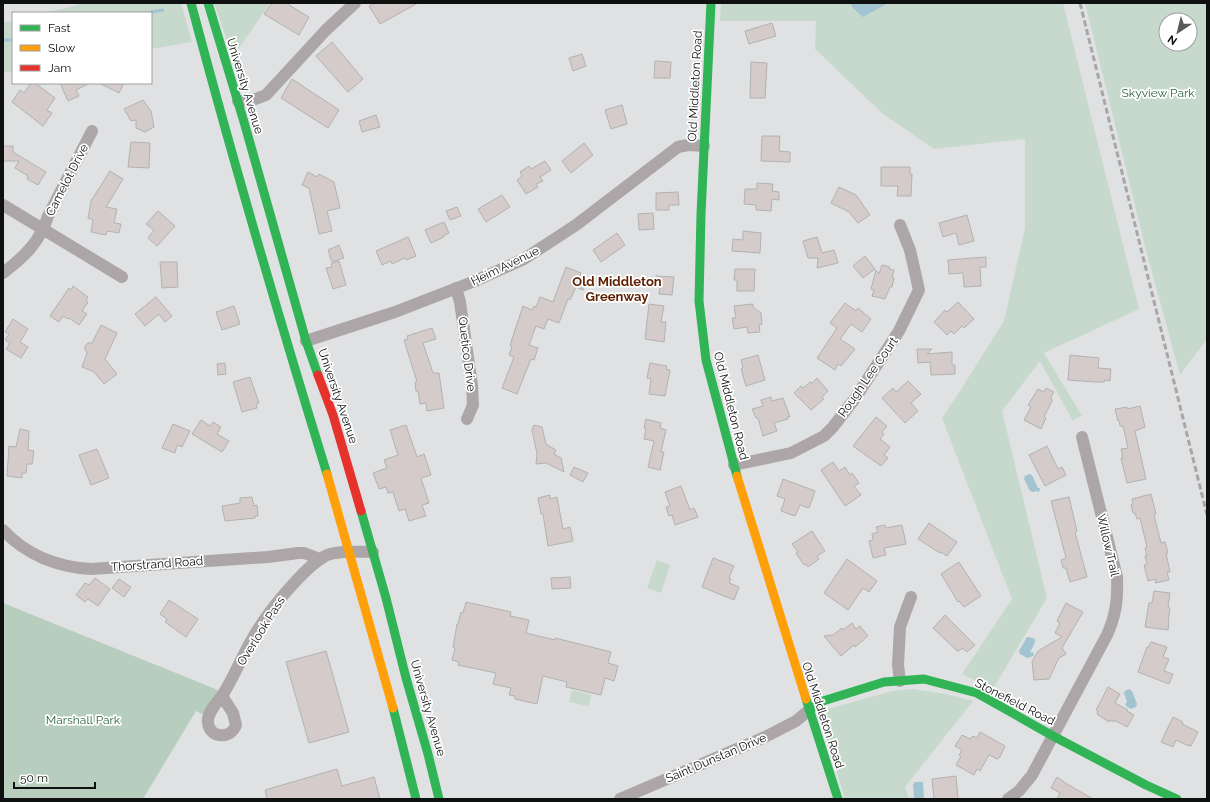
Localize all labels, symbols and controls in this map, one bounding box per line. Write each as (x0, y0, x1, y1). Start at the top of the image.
legend (12, 12, 152, 84)
north arrow (1158, 12, 1198, 52)
text: Fast (48, 21, 71, 35)
street label: Old Middleton Road (685, 30, 705, 142)
text: N (1165, 32, 1180, 48)
street label: University Avenue (224, 36, 266, 136)
text: Slow (48, 41, 75, 55)
text: Jam (48, 61, 71, 75)
park label: Skyview Park (1121, 86, 1195, 100)
street label: Camelot Drive (43, 142, 91, 218)
street label: Heim Avenue (469, 243, 541, 289)
district label: Old Middleton Greenway (572, 274, 662, 304)
street label: Quetico Drive (455, 316, 479, 392)
street label: Rough Lee Court (835, 334, 901, 420)
street label: University Avenue (315, 347, 361, 445)
street label: Old Middleton Road (711, 350, 751, 462)
street label: Willow Trail (1094, 512, 1122, 578)
street label: Thorstrand Road (110, 554, 204, 574)
street label: Overlook Pass (234, 594, 288, 668)
street label: University Avenue (408, 658, 448, 758)
street label: Old Middleton Road (799, 660, 847, 770)
street label: Stonefield Road (973, 676, 1057, 728)
park label: Marshall Park (46, 713, 121, 727)
street label: Saint Dunstan Drive (663, 730, 769, 786)
scale bar (14, 764, 95, 790)
text: 50 m (20, 771, 48, 785)

